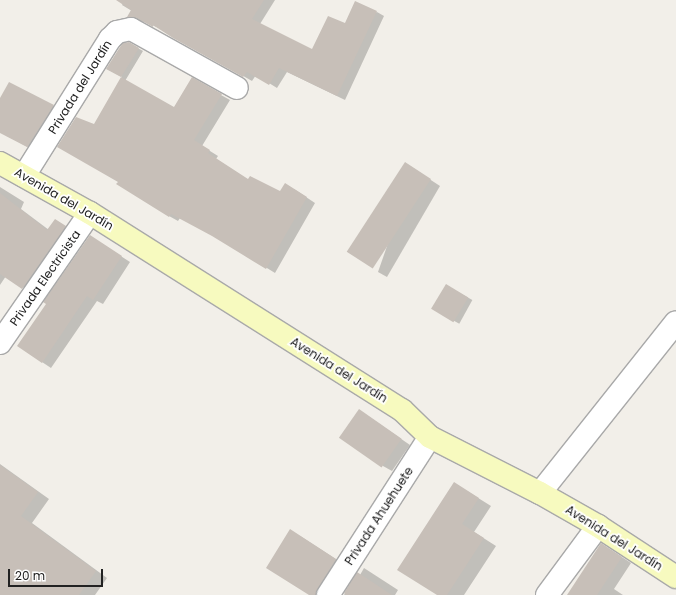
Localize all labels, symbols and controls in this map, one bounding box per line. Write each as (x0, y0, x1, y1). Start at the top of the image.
street label: Privada del Jardín (45, 37, 115, 137)
street label: Avenida del Jardín (12, 165, 116, 233)
street label: Privada Electricista (7, 227, 83, 329)
street label: Avenida del Jardín (288, 334, 390, 406)
street label: Privada Ahuehuete (342, 464, 416, 568)
street label: Avenida del Jardín (563, 502, 665, 574)
scale bar (10, 561, 105, 587)
text: 20 m (15, 567, 45, 584)

